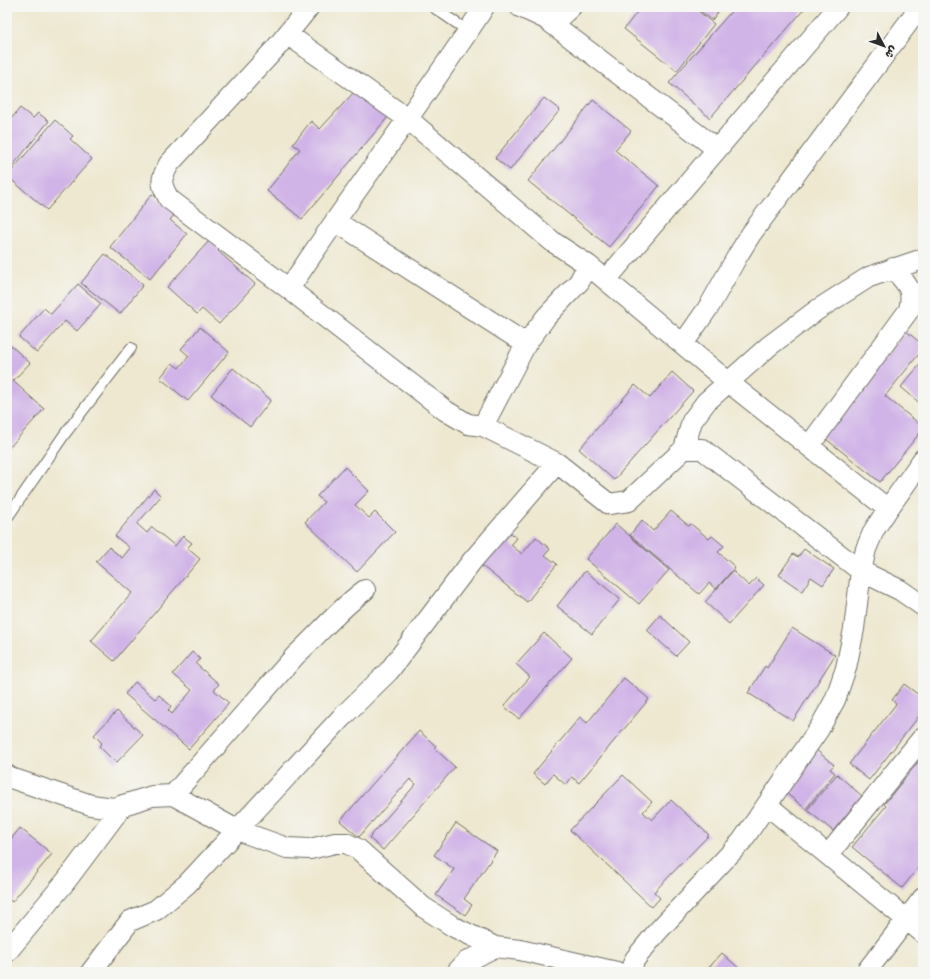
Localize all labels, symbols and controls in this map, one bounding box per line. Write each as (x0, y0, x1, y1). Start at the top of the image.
north arrow (864, 26, 904, 66)
text: ش (882, 43, 900, 61)

